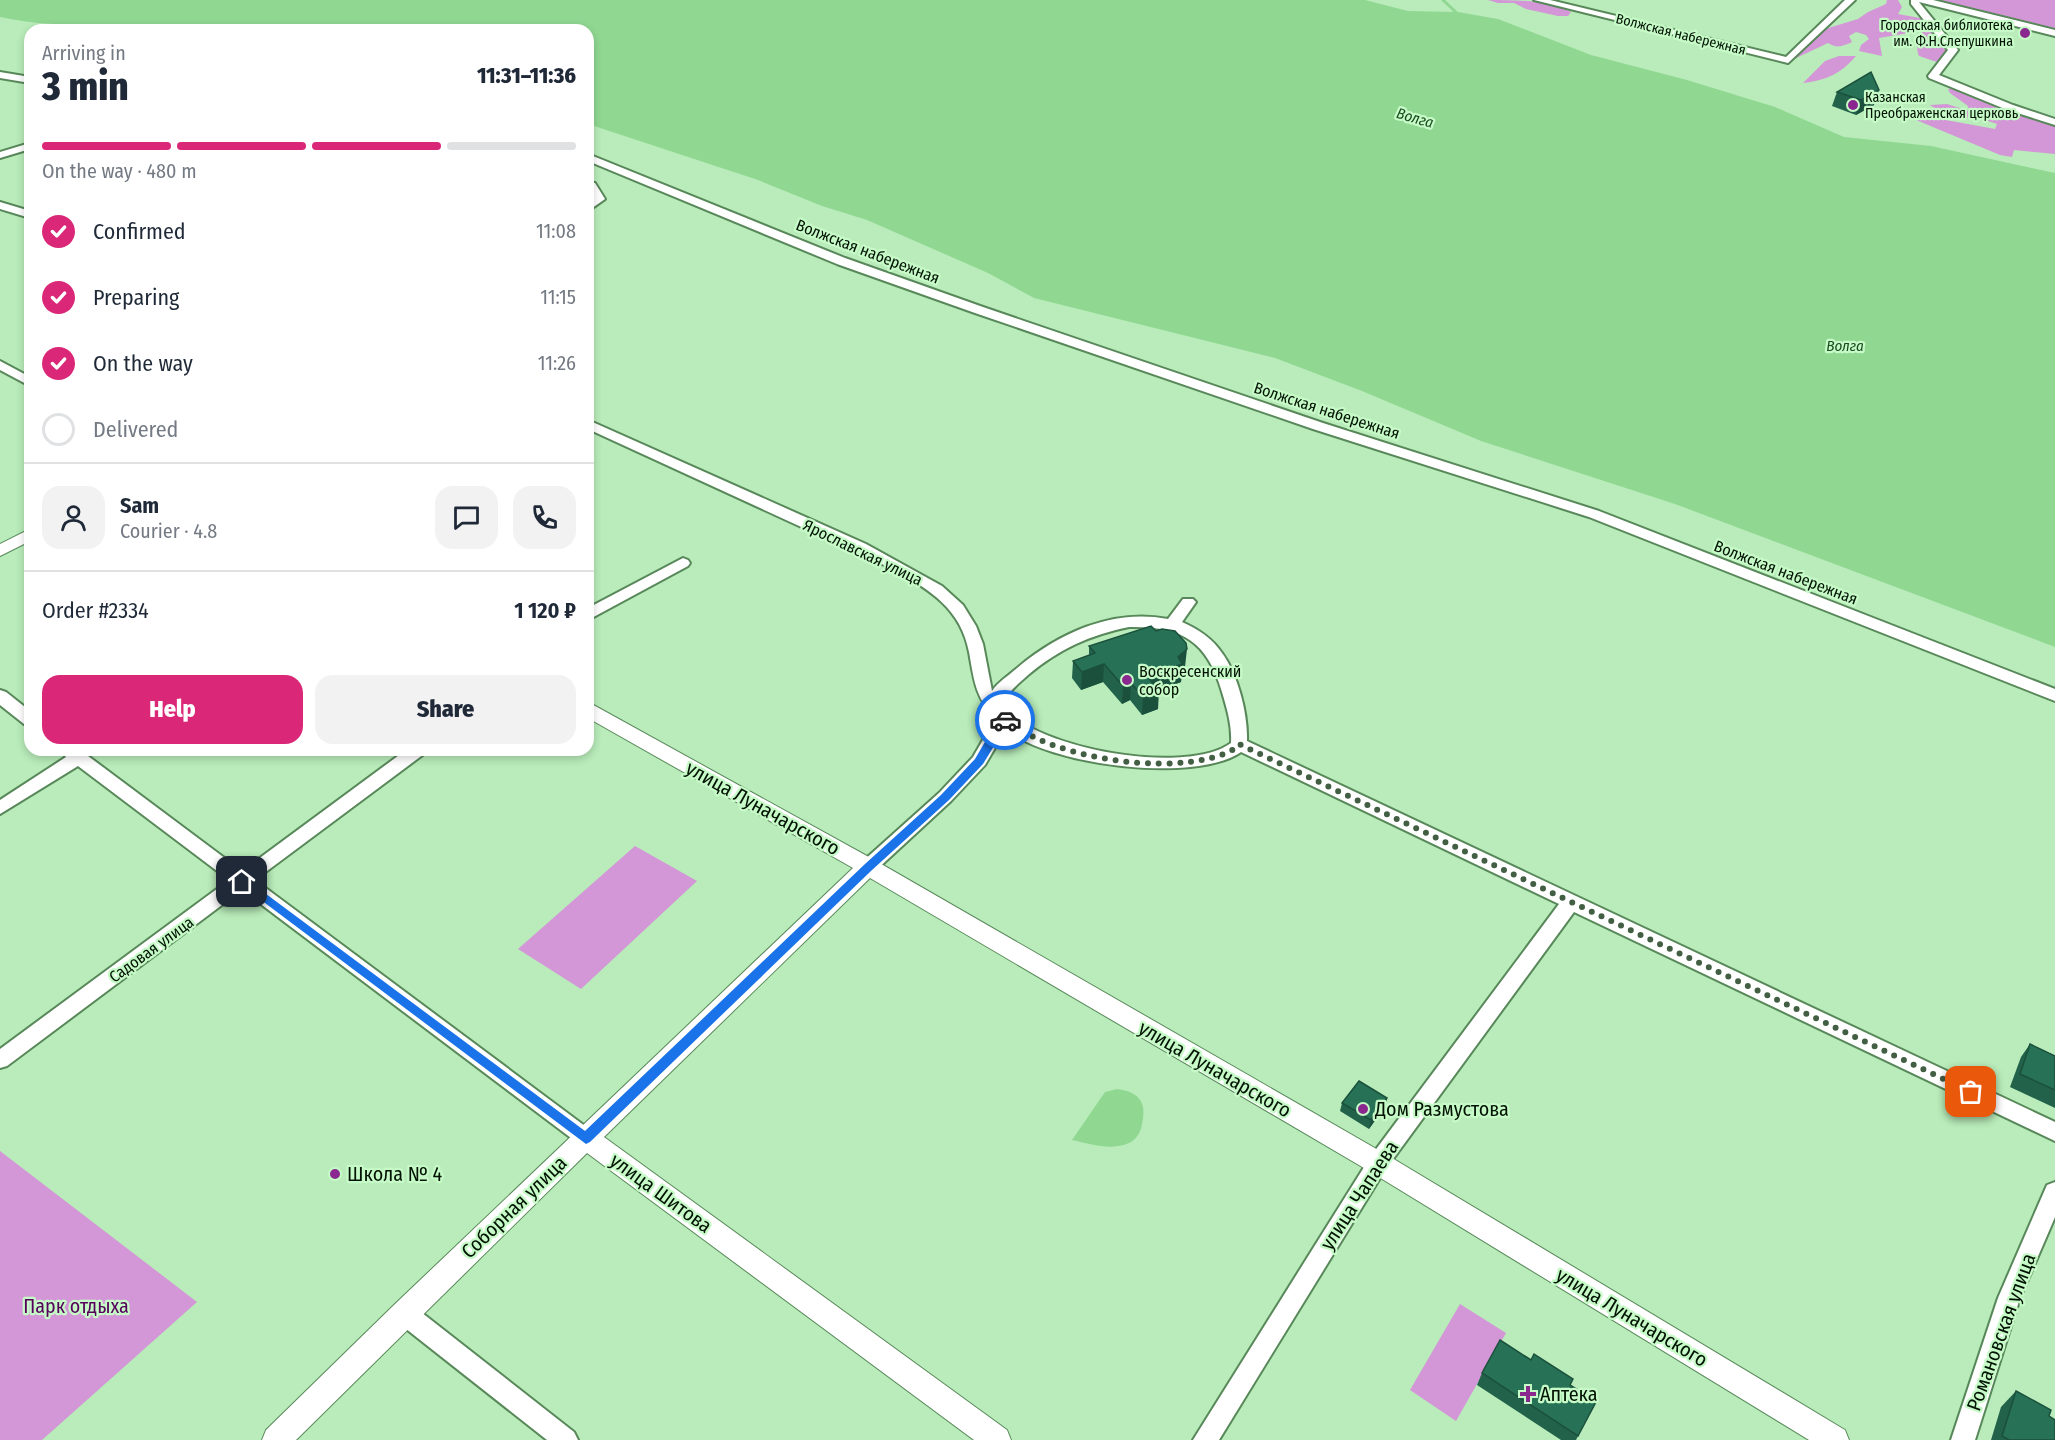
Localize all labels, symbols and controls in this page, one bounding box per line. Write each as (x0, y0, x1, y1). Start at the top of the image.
street label: Волжская набережная (1614, 10, 1748, 59)
place label: Городская библиотека им. Ф.Н.Слепушкина (1880, 17, 2013, 50)
marker: Городская библиотека им. Ф.Н.Слепушкина (2018, 26, 2032, 40)
text: Arriving in (42, 41, 126, 65)
text: 11:31–11:36 (477, 62, 576, 89)
text: 3 min (42, 64, 129, 110)
place label: Казанская Преображенская церковь (1865, 89, 2019, 122)
marker: Казанская Преображенская церковь (1846, 98, 1860, 112)
water label: Волга (1394, 104, 1436, 132)
text: On the way · 480 m (42, 159, 197, 183)
icon: check (42, 215, 75, 248)
street label: Волжская набережная (793, 215, 942, 288)
text: Confirmed (93, 218, 186, 245)
text: 11:08 (536, 219, 576, 243)
icon: check (42, 281, 75, 314)
text: Preparing (93, 284, 179, 311)
text: 11:15 (540, 285, 576, 309)
water label: Волга (1826, 337, 1864, 355)
icon: check (42, 347, 75, 380)
text: On the way (93, 350, 193, 377)
text: 11:26 (538, 351, 576, 375)
street label: Волжская набережная (1251, 378, 1402, 443)
text: Delivered (93, 416, 178, 443)
button: person (42, 486, 105, 549)
button: chat (435, 486, 498, 549)
button: phone (513, 486, 576, 549)
text: Sam (120, 492, 159, 519)
street label: Ярославская улица (800, 515, 926, 590)
text: Courier · 4.8 (120, 519, 217, 543)
street label: Волжская набережная (1711, 536, 1860, 609)
text: Order #2334 (42, 597, 149, 624)
text: 1 120 ₽ (514, 597, 576, 624)
place label: Воскресенский собор (1139, 662, 1241, 699)
marker: Воскресенский собор (1120, 673, 1134, 687)
button: Help (42, 675, 303, 744)
button: Share (315, 675, 576, 744)
courier (975, 690, 1035, 750)
icon: car (989, 704, 1022, 737)
street label: улица Луначарского (682, 756, 844, 860)
pin (216, 856, 267, 907)
icon: home (225, 865, 258, 898)
street label: Садовая улица (105, 912, 197, 986)
street label: улица Луначарского (1134, 1016, 1296, 1122)
pin (1945, 1066, 1996, 1117)
icon: bag (1954, 1075, 1987, 1108)
place label: Дом Размустова (1374, 1097, 1509, 1121)
marker: Дом Размустова (1356, 1102, 1370, 1116)
street label: улица Чапаева (1315, 1136, 1403, 1254)
street label: улица Шитова (605, 1148, 717, 1238)
street label: Соборная улица (456, 1151, 572, 1263)
place label: Школа № 4 (347, 1162, 443, 1186)
marker: Школа № 4 (328, 1167, 342, 1181)
street label: Романовская улица (1961, 1250, 2041, 1414)
street label: улица Луначарского (1552, 1262, 1712, 1372)
park label: Парк отдыха (23, 1294, 129, 1318)
place label: Аптека (1540, 1382, 1598, 1406)
marker: Аптека (1521, 1387, 1535, 1401)

